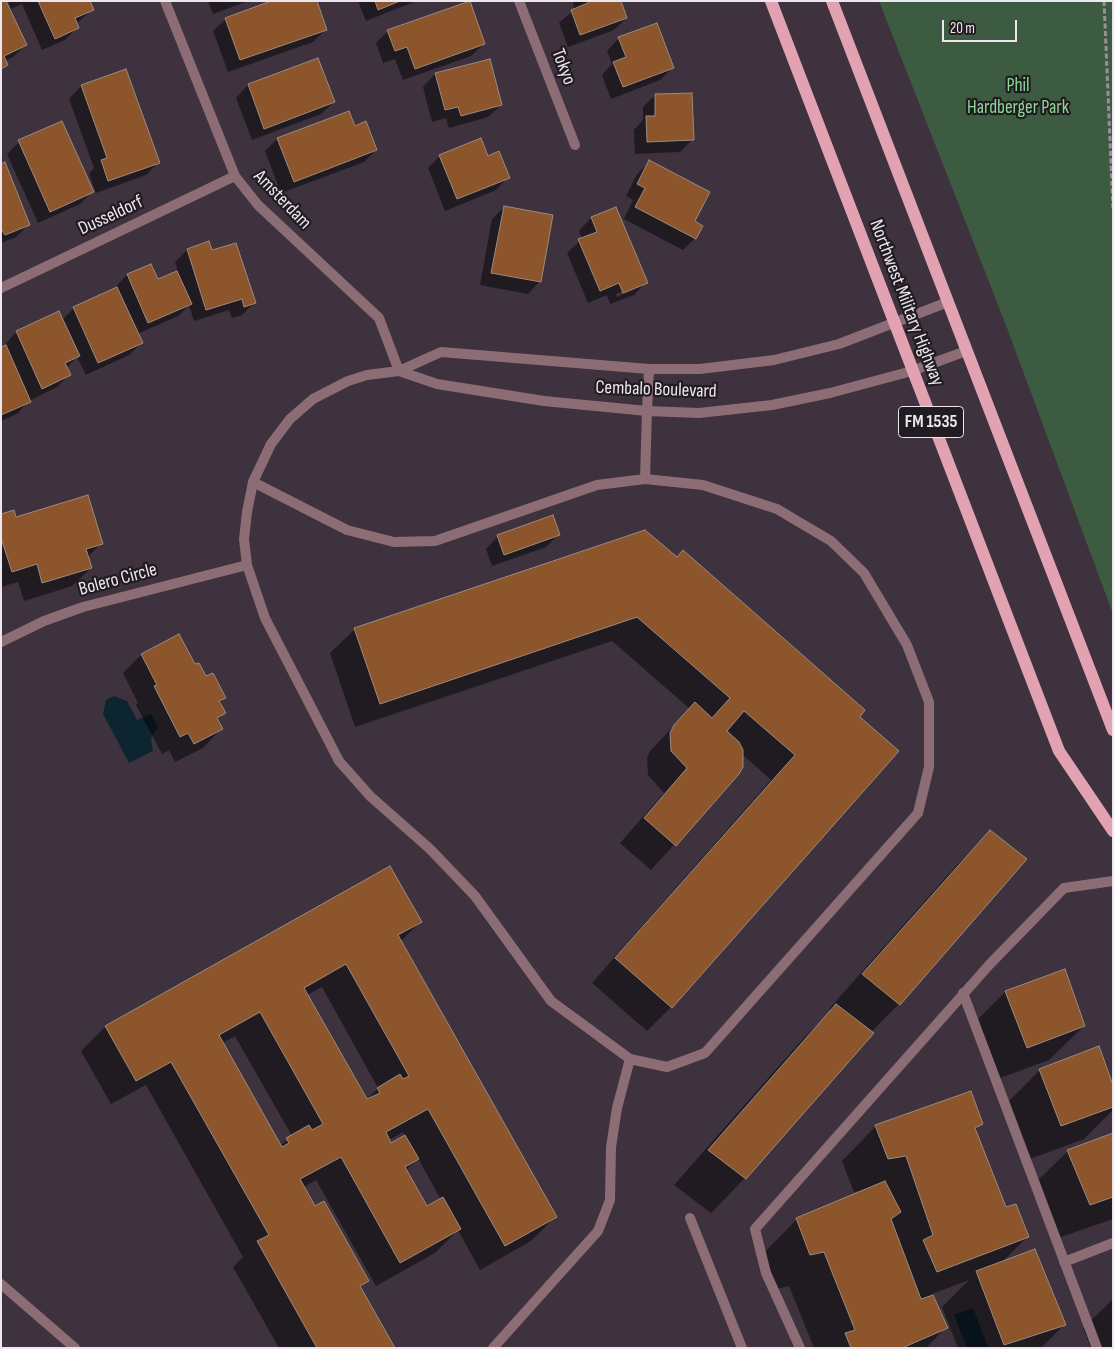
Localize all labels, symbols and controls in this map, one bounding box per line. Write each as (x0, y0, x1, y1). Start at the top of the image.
scale bar (944, 10, 1019, 42)
text: 20 m (950, 19, 975, 38)
street label: Tokyo (546, 46, 580, 88)
park label: Phil Hardberger Park (967, 75, 1069, 119)
street label: Amsterdam (248, 166, 316, 234)
street label: Dusseldorf (75, 191, 147, 241)
street label: Northwest Military Highway (864, 217, 948, 389)
street label: Cembalo Boulevard (595, 376, 717, 404)
road number: FM 1535 (898, 407, 964, 438)
street label: Bolero Circle (76, 559, 160, 601)

